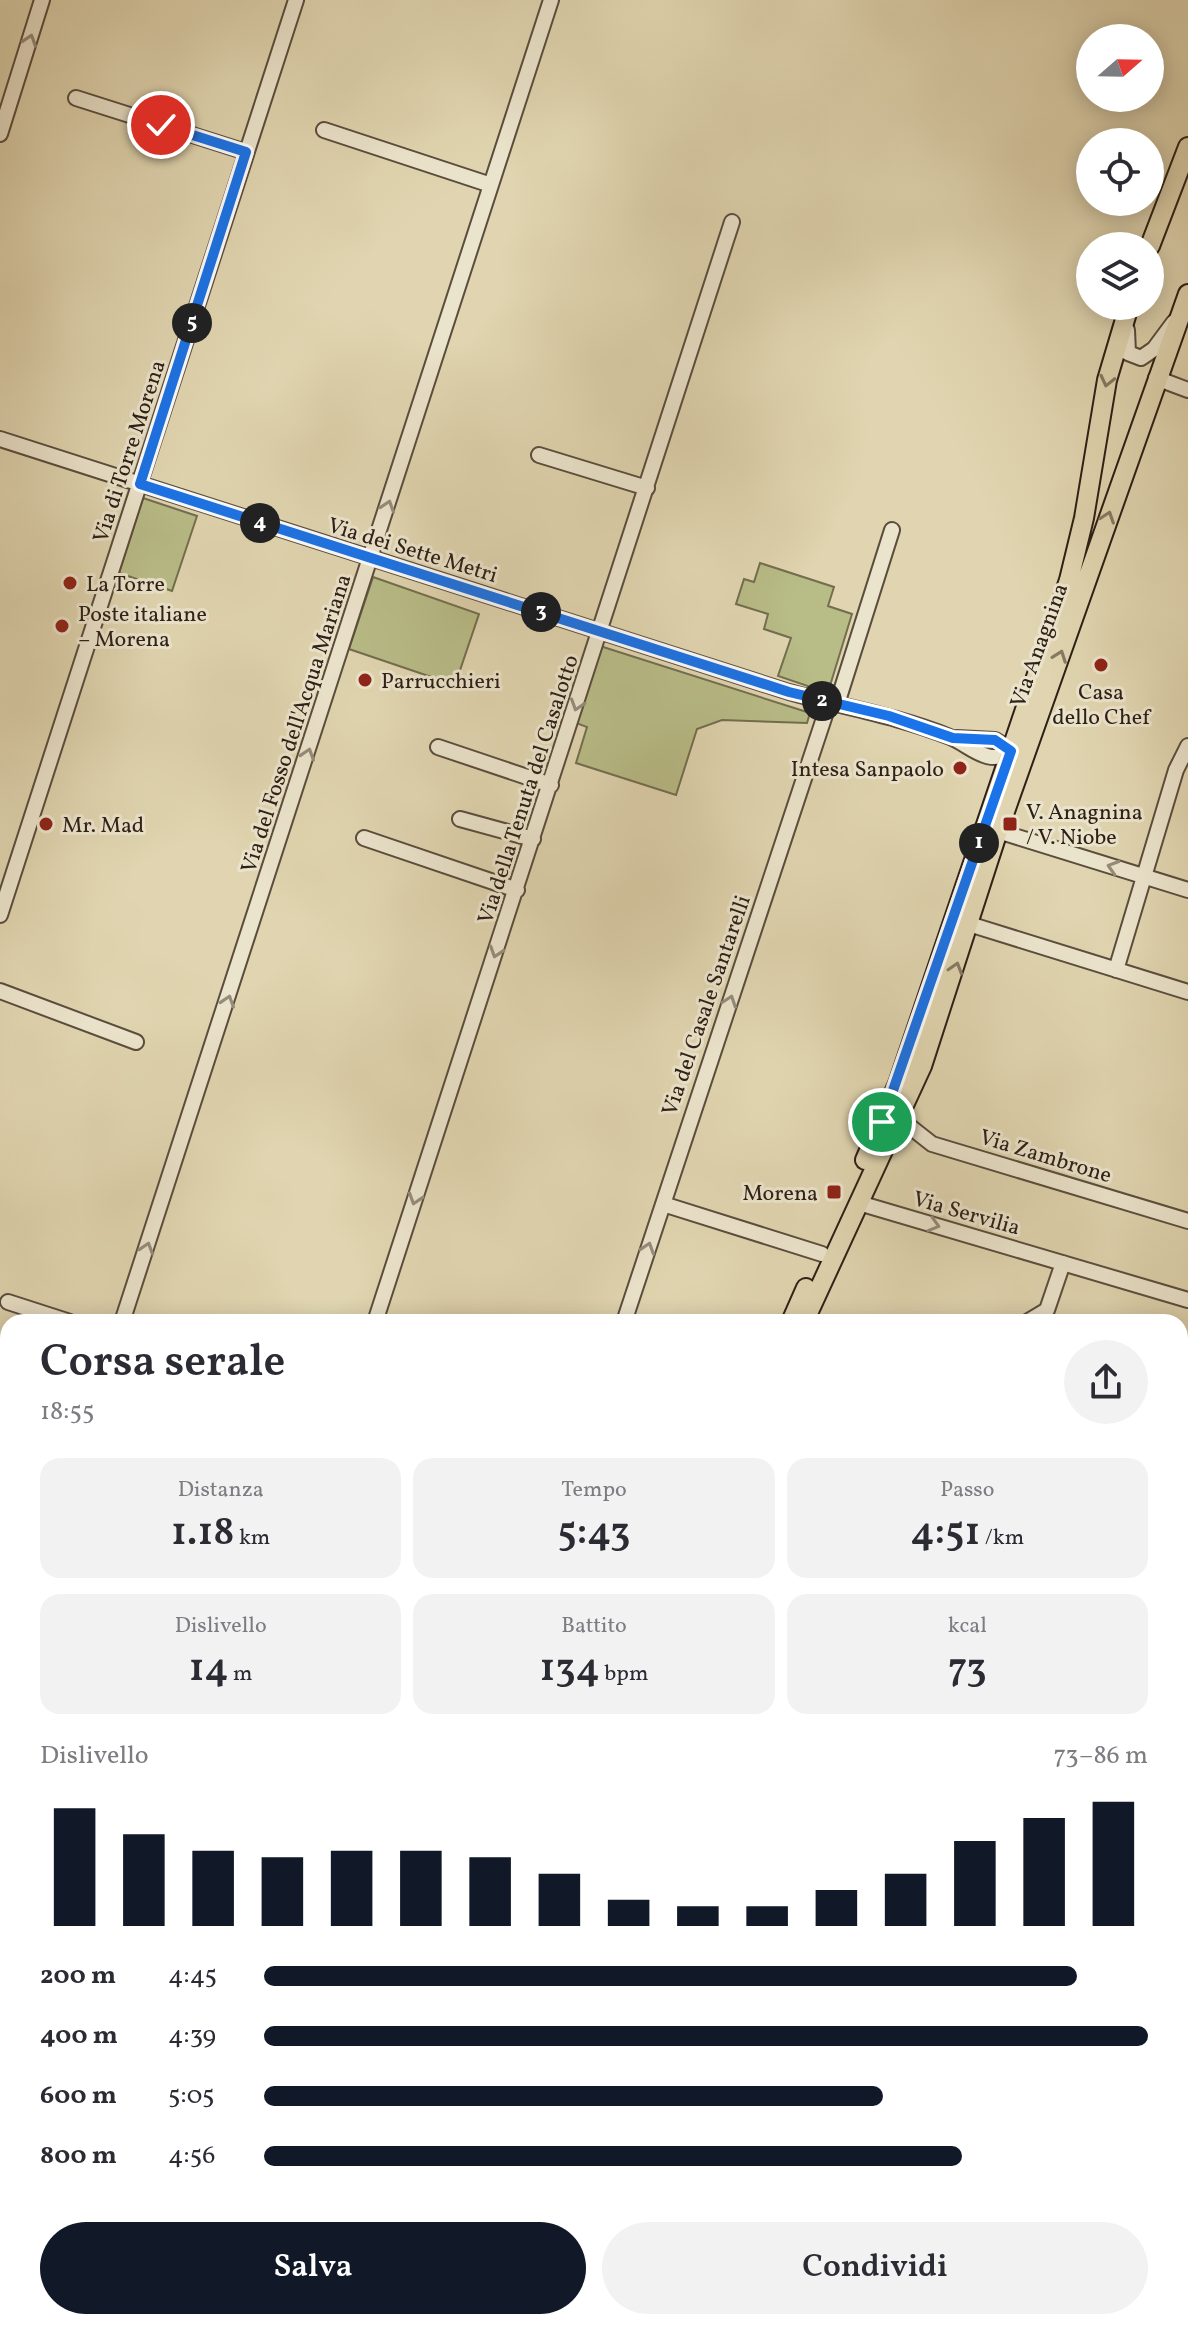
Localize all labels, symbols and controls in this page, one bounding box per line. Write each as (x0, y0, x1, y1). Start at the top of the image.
north arrow (1076, 24, 1164, 112)
map controls (1076, 24, 1164, 320)
one-way arrow (20, 34, 36, 48)
pin (127, 91, 195, 159)
icon: check (139, 103, 183, 147)
button: locate (1076, 128, 1164, 216)
button: layers (1076, 232, 1164, 320)
pin: 5 (172, 303, 212, 343)
text: 5 (187, 307, 197, 338)
street label: Via di Torre Morena (86, 356, 175, 547)
one-way arrow (1099, 373, 1116, 387)
one-way arrow (379, 500, 395, 514)
pin: 4 (240, 503, 280, 543)
text: 4 (253, 507, 267, 538)
street label: Via dei Sette Metri (323, 511, 501, 592)
one-way arrow (1099, 511, 1115, 525)
place label: La Torre (86, 570, 165, 601)
street label: Via del Fosso dell'Acqua Mariana (234, 570, 360, 877)
marker: La Torre (61, 574, 79, 592)
street label: Via Anagnina (1003, 579, 1077, 713)
pin: 3 (521, 592, 561, 632)
text: 3 (535, 596, 547, 627)
place label: Poste italiane – Morena (78, 600, 207, 656)
marker: Poste italiane – Morena (53, 617, 71, 635)
one-way arrow (1050, 650, 1067, 664)
street label: Via della Tenuta del Casalotto (471, 651, 588, 928)
marker: Casa dello Chef (1092, 656, 1110, 674)
place label: Parrucchieri (381, 667, 501, 698)
marker: Parrucchieri (356, 671, 374, 689)
place label: Casa dello Chef (1052, 678, 1152, 734)
pin: 2 (802, 681, 842, 721)
text: 2 (816, 685, 828, 716)
one-way arrow (570, 698, 586, 712)
one-way arrow (299, 747, 315, 761)
place label: Intesa Sanpaolo (791, 755, 944, 786)
marker: Intesa Sanpaolo (951, 759, 969, 777)
place label: V. Anagnina / V. Niobe (1026, 798, 1143, 854)
place label: Mr. Mad (62, 811, 144, 842)
marker: Mr. Mad (37, 815, 55, 833)
marker: V. Anagnina / V. Niobe (1001, 815, 1019, 833)
pin: 1 (959, 823, 999, 863)
text: 1 (975, 827, 983, 858)
one-way arrow (1107, 860, 1121, 876)
street label: Via del Casale Santarelli (655, 891, 760, 1120)
one-way arrow (489, 945, 505, 959)
one-way arrow (947, 961, 963, 975)
one-way arrow (218, 995, 234, 1009)
one-way arrow (720, 995, 736, 1009)
pin (848, 1088, 916, 1156)
icon: arrive (860, 1100, 904, 1144)
street label: Via Zambrone (975, 1123, 1115, 1192)
place label: Morena (743, 1179, 818, 1210)
marker: Morena (825, 1183, 843, 1201)
street label: Via Servilia (909, 1184, 1024, 1244)
one-way arrow (408, 1192, 424, 1206)
one-way arrow (926, 1216, 940, 1232)
one-way arrow (639, 1241, 655, 1255)
one-way arrow (137, 1242, 153, 1256)
text: Corsa serale (40, 1333, 285, 1394)
button: share (1064, 1340, 1148, 1424)
text: 18:55 (40, 1394, 94, 1430)
text: Distanza (178, 1475, 264, 1506)
text: Tempo (561, 1475, 627, 1506)
text: Passo (940, 1475, 994, 1506)
text: 1.18 (171, 1506, 234, 1562)
text: 5:43 (558, 1506, 630, 1562)
text: 4:51 (910, 1506, 980, 1562)
text: km (234, 1523, 270, 1554)
text: /km (980, 1523, 1024, 1554)
text: Dislivello (175, 1611, 267, 1642)
text: Battito (561, 1611, 627, 1642)
text: kcal (948, 1611, 987, 1642)
text: 14 (189, 1642, 229, 1698)
text: 134 (540, 1642, 600, 1698)
text: 73 (948, 1642, 987, 1698)
text: m (229, 1659, 253, 1690)
text: bpm (600, 1659, 648, 1690)
text: Dislivello (40, 1738, 149, 1774)
text: 73–86 m (1054, 1738, 1148, 1774)
text: 200 m (40, 1958, 116, 1994)
text: 4:45 (168, 1958, 217, 1994)
text: 400 m (40, 2018, 118, 2054)
text: 4:39 (168, 2018, 216, 2054)
text: 600 m (40, 2078, 117, 2114)
text: 5:05 (168, 2078, 215, 2114)
text: 800 m (40, 2138, 117, 2174)
text: 4:56 (168, 2138, 215, 2174)
button: Salva (40, 2222, 586, 2314)
button: Condividi (602, 2222, 1148, 2314)

